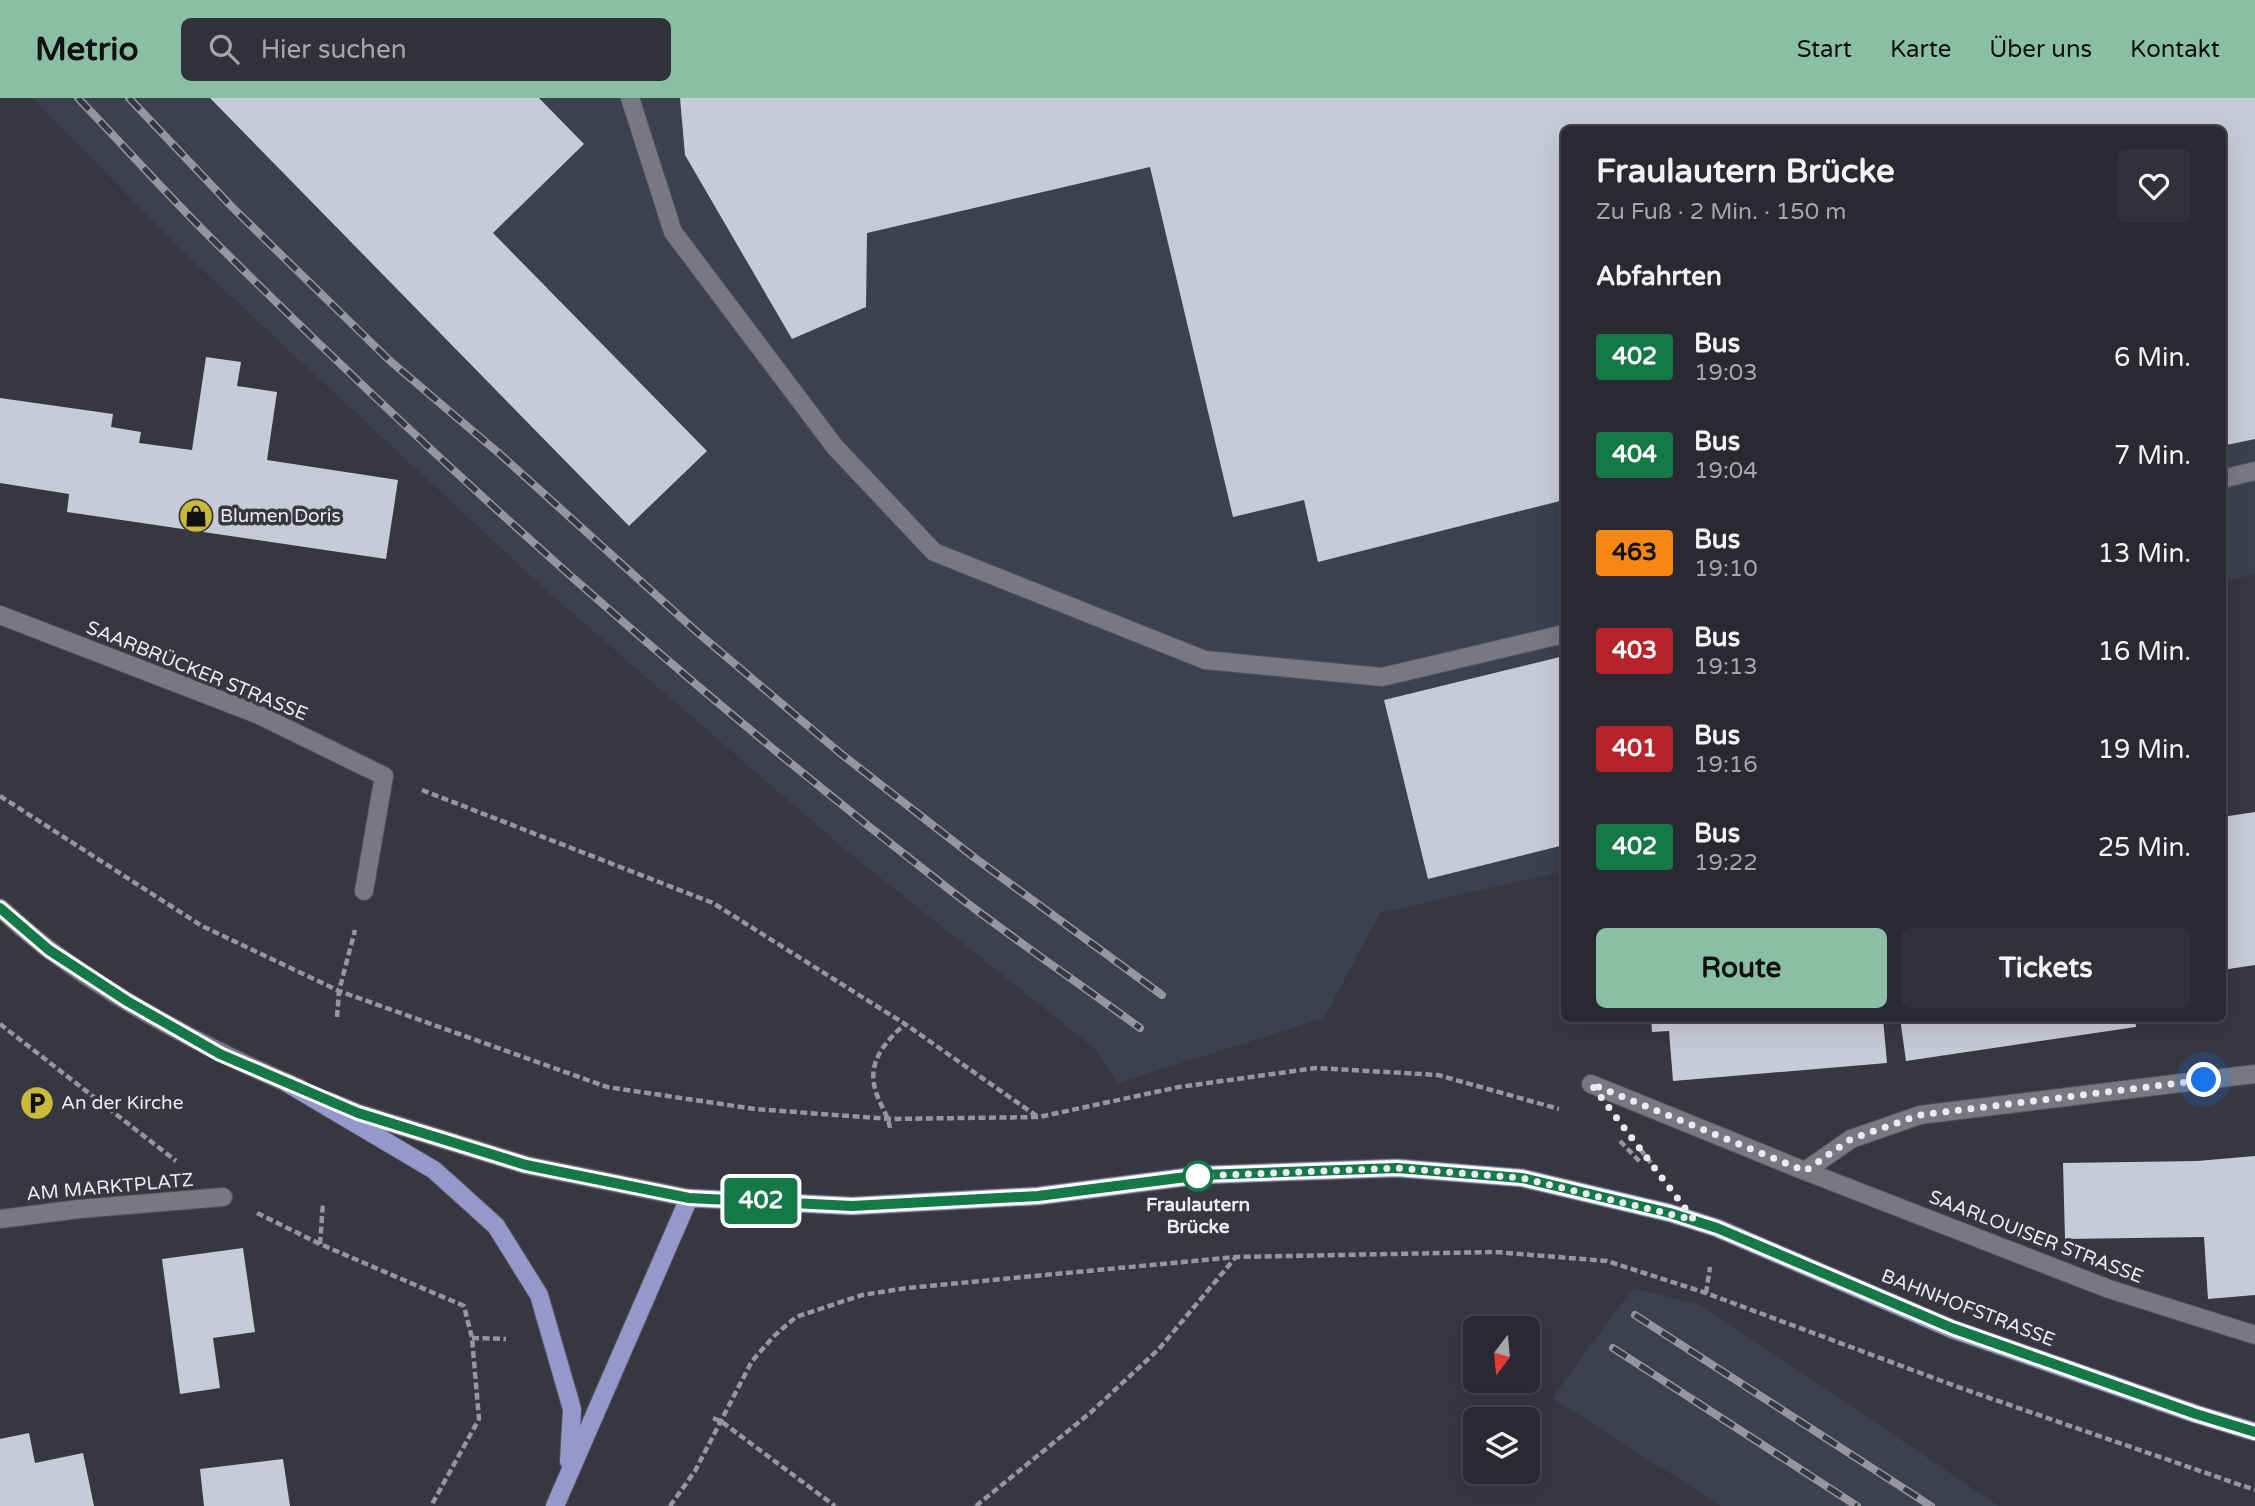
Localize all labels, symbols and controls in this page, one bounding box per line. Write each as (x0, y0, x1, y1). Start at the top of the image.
search box (181, 18, 671, 81)
text: Metrio (35, 30, 139, 69)
icon: search (205, 30, 243, 68)
text: Hier suchen (261, 34, 406, 65)
text: Start (1797, 35, 1852, 64)
text: Karte (1890, 35, 1951, 64)
text: Über uns (1989, 35, 2092, 64)
text: Kontakt (2130, 35, 2220, 64)
button: heart (2117, 149, 2191, 223)
text: Fraulautern Brücke (1596, 152, 1895, 191)
text: Zu Fuß · 2 Min. · 150 m (1596, 198, 1846, 226)
text: Abfahrten (1596, 261, 1722, 292)
text: Bus (1694, 328, 1740, 359)
text: 402 (1612, 342, 1657, 371)
text: 6 Min. (2114, 342, 2191, 373)
text: 19:03 (1694, 359, 1758, 387)
text: Bus (1694, 426, 1740, 457)
text: 404 (1612, 440, 1657, 469)
text: 7 Min. (2114, 440, 2191, 471)
text: 19:04 (1694, 457, 1758, 485)
shop icon: Blumen Doris (177, 497, 215, 535)
place label: Blumen Doris (220, 505, 341, 527)
text: Bus (1694, 524, 1740, 555)
text: 463 (1612, 538, 1657, 567)
text: 13 Min. (2098, 538, 2191, 569)
text: 19:10 (1694, 555, 1758, 583)
street label: SAARBRÜCKER STRASSE (83, 616, 311, 726)
text: Bus (1694, 622, 1740, 653)
text: 403 (1612, 636, 1657, 665)
text: 16 Min. (2098, 636, 2191, 667)
text: 19:13 (1694, 653, 1758, 681)
text: Bus (1694, 720, 1740, 751)
text: 401 (1612, 734, 1657, 763)
text: 19 Min. (2098, 734, 2191, 765)
text: 19:16 (1694, 751, 1758, 779)
text: Bus (1694, 818, 1740, 849)
text: 402 (1612, 832, 1657, 861)
text: 25 Min. (2098, 832, 2191, 863)
text: 19:22 (1694, 849, 1758, 877)
button: Route (1596, 928, 1887, 1008)
button: Tickets (1901, 928, 2191, 1008)
your location (2186, 1062, 2221, 1097)
parking icon: An der Kirche (18, 1084, 56, 1122)
place label: An der Kirche (61, 1092, 183, 1114)
marker: Fraulautern Brücke (1183, 1161, 1213, 1191)
street label: AM MARKTPLATZ (25, 1169, 195, 1205)
line badge: 402 (721, 1178, 801, 1224)
text: 402 (738, 1186, 784, 1215)
street label: SAARLOUISER STRASSE (1926, 1186, 2146, 1288)
place label: Fraulautern Brücke (1146, 1194, 1250, 1238)
street label: BAHNHOFSTRASSE (1878, 1265, 2058, 1351)
north arrow (1463, 1316, 1540, 1393)
map controls (1463, 1316, 1540, 1484)
button: layers (1463, 1407, 1540, 1484)

